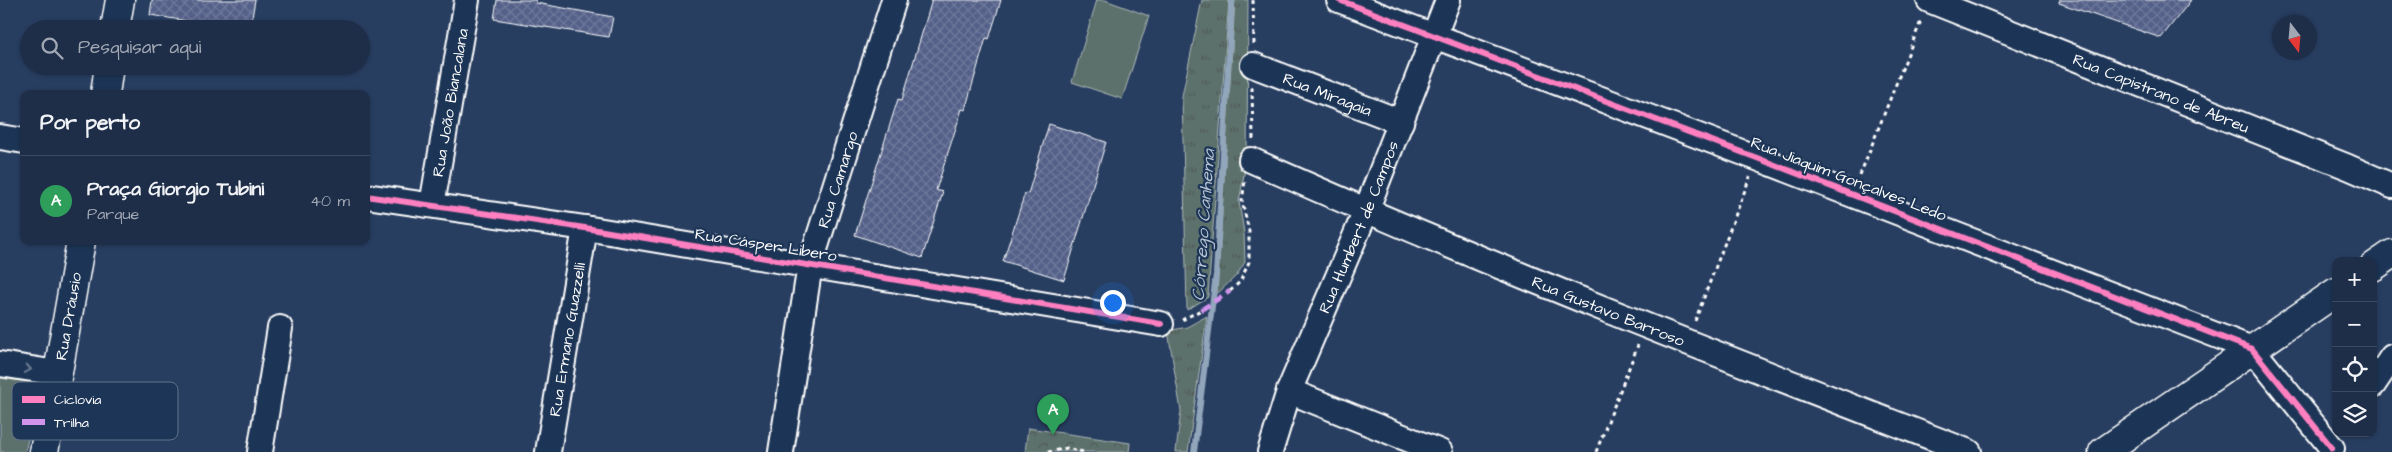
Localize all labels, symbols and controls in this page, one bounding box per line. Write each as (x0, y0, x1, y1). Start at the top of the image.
north arrow (2272, 15, 2317, 60)
search box (20, 20, 370, 75)
street label: Rua João Biancalana (427, 27, 474, 178)
icon: search (38, 34, 66, 62)
text: Pesquisar aqui (78, 34, 201, 61)
street label: Rua Capistrano de Abreu (2070, 48, 2252, 138)
street label: Rua Miragaia (1280, 68, 1375, 122)
text: Por perto (40, 108, 140, 137)
street label: Rua Camargo (812, 129, 864, 231)
street label: Rua Jiaquim Gonçalves Ledo (1748, 131, 1950, 226)
street label: Rua Humbert de Campos (1314, 138, 1404, 317)
water label: Córrego Canhema (1186, 148, 1222, 302)
text: Praça Giorgio Tubini (87, 176, 264, 203)
text: A (51, 190, 61, 212)
text: 40 m (310, 190, 350, 212)
text: Parque (87, 203, 139, 225)
street label: Rua Cásper Libero (693, 223, 838, 267)
map controls (2332, 257, 2377, 437)
button: + (2332, 257, 2377, 302)
street label: Rua Ermano Guazzelli (544, 261, 591, 418)
street label: Rua Dráusio (50, 271, 87, 362)
street label: Rua Gustavo Barroso (1529, 271, 1688, 352)
your location (1100, 290, 1126, 316)
button: − (2332, 302, 2377, 347)
button: locate (2332, 347, 2377, 392)
one-way arrow (24, 363, 33, 373)
legend (12, 382, 178, 440)
text: Ciclovia (54, 390, 101, 410)
button: layers (2332, 392, 2377, 437)
pin: A (1037, 394, 1069, 435)
text: Trilha (54, 413, 89, 433)

